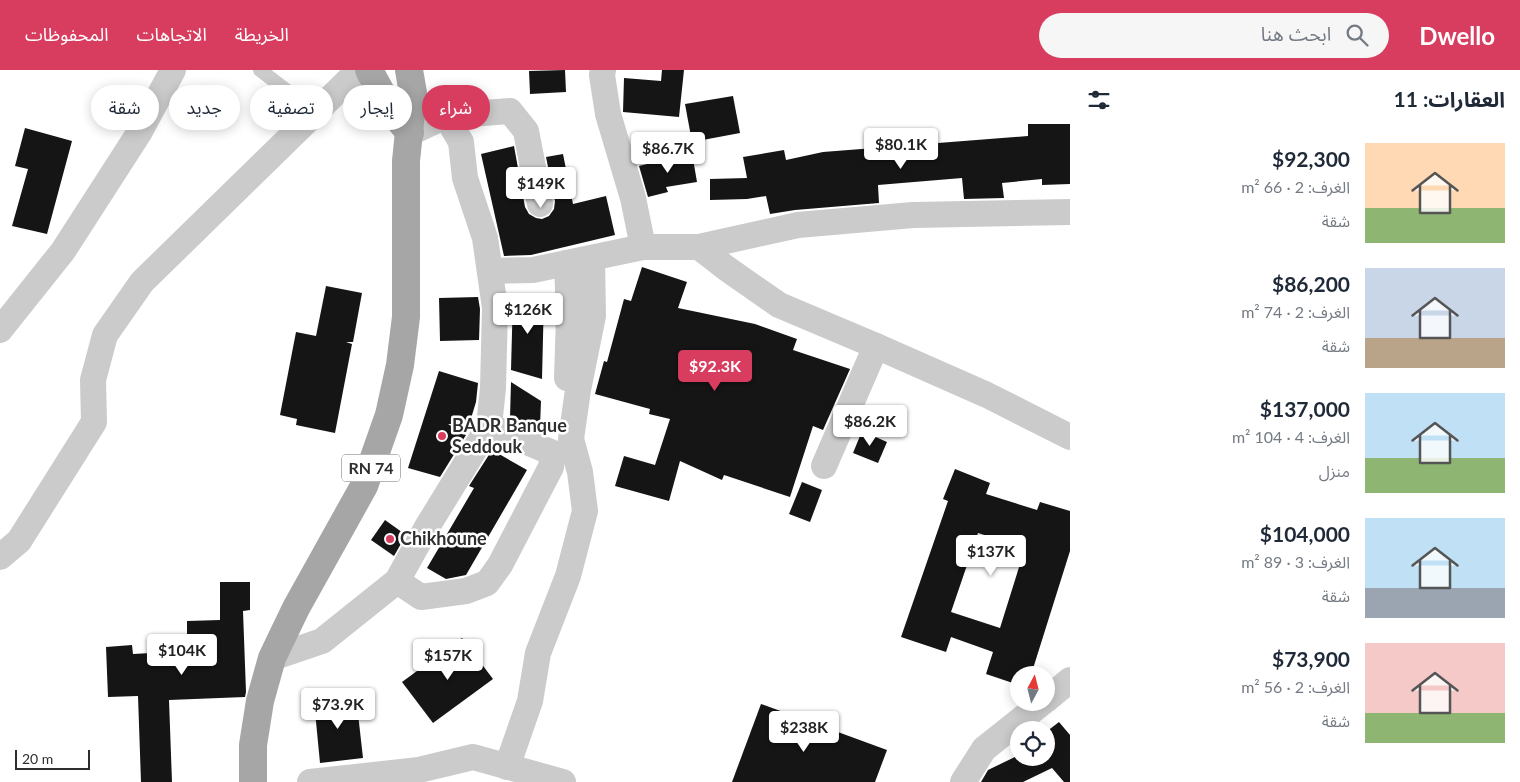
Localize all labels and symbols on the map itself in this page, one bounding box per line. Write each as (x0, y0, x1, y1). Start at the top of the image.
pin: $80.1K (860, 128, 942, 170)
pin: $86.7K (627, 132, 709, 174)
pin: $149K (506, 166, 576, 209)
pin: $126K (493, 292, 563, 335)
pin: $92.3K (674, 350, 756, 392)
pin: $86.2K (829, 404, 911, 447)
place label: BADR Banque Seddouk (452, 414, 567, 457)
marker: BADR Banque Seddouk (436, 430, 448, 442)
road number: RN 74 (342, 454, 400, 482)
place label: Chikhoune (400, 527, 487, 549)
marker: Chikhoune (384, 533, 396, 545)
pin: $137K (956, 534, 1026, 577)
pin: $104K (147, 634, 217, 676)
pin: $157K (413, 638, 483, 681)
north arrow (1010, 666, 1055, 711)
pin: $73.9K (297, 688, 379, 730)
pin: $238K (769, 710, 839, 753)
scale bar (15, 747, 90, 770)

